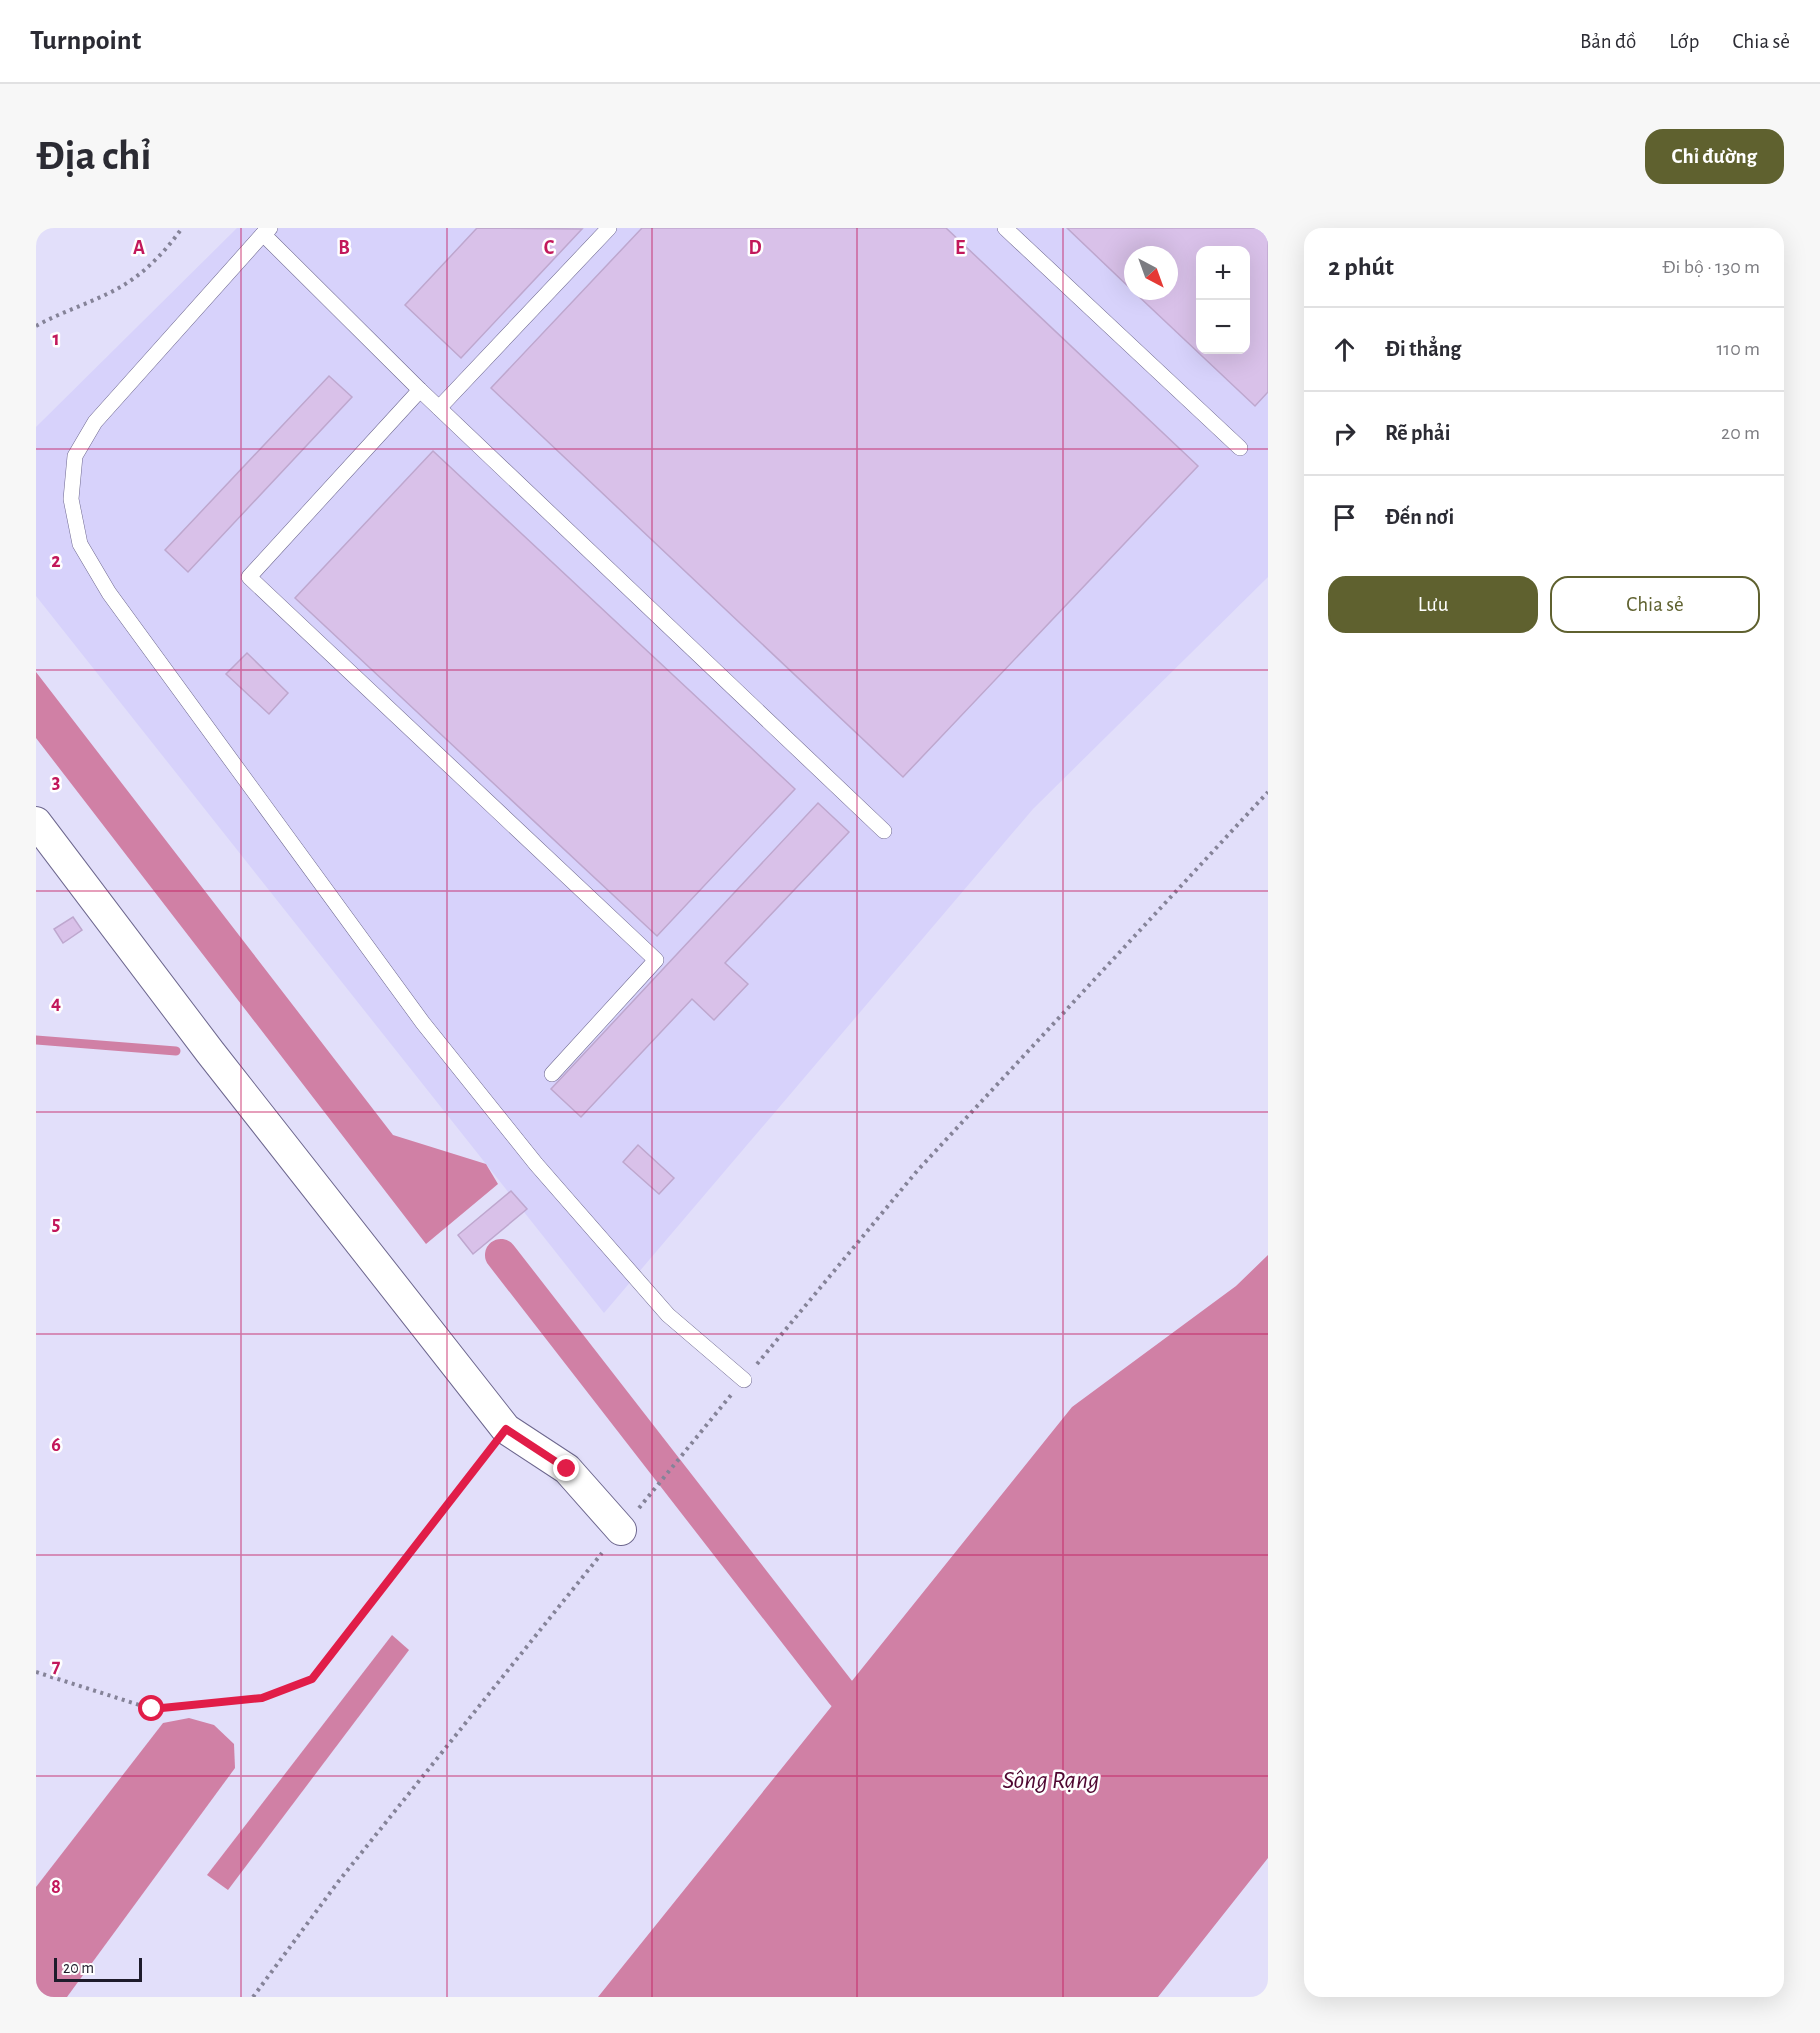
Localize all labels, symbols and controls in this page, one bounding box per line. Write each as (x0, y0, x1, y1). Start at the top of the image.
text: Turnpoint (30, 27, 141, 55)
text: Bản đồ (1580, 31, 1636, 52)
text: Lớp (1669, 31, 1699, 52)
text: Chia sẻ (1732, 31, 1790, 52)
button: Chỉ đường (1645, 129, 1784, 184)
text: Địa chỉ (36, 135, 151, 177)
text: A (133, 238, 145, 258)
text: B (338, 238, 350, 258)
text: C (544, 238, 555, 258)
text: D (748, 238, 762, 258)
text: E (955, 238, 965, 258)
north arrow (1124, 246, 1178, 300)
map controls (1196, 246, 1250, 354)
button: + (1196, 246, 1250, 300)
text: 2 phút (1328, 254, 1394, 280)
text: Đi bộ · 130 m (1662, 257, 1760, 277)
button: − (1196, 300, 1250, 354)
text: 1 (52, 329, 60, 349)
icon: ahead (1328, 333, 1361, 366)
text: Đi thẳng (1385, 338, 1461, 360)
text: 110 m (1716, 339, 1760, 359)
icon: right (1328, 417, 1361, 450)
text: Rẽ phải (1385, 422, 1450, 444)
text: 20 m (1721, 423, 1760, 443)
icon: arrive (1328, 501, 1361, 534)
text: Đến nơi (1385, 506, 1454, 528)
text: 2 (51, 551, 61, 571)
button: Lưu (1328, 576, 1538, 633)
button: Chia sẻ (1550, 576, 1760, 633)
text: 3 (52, 772, 60, 792)
text: 4 (51, 993, 61, 1013)
text: 5 (52, 1214, 60, 1234)
text: 6 (51, 1435, 61, 1455)
route end (553, 1455, 579, 1481)
text: 7 (52, 1656, 61, 1676)
route start (138, 1695, 164, 1721)
water label: Sông Rạng (1002, 1767, 1100, 1793)
text: 8 (51, 1877, 61, 1897)
scale bar (54, 1955, 142, 1982)
text: 20 m (63, 1960, 94, 1976)

